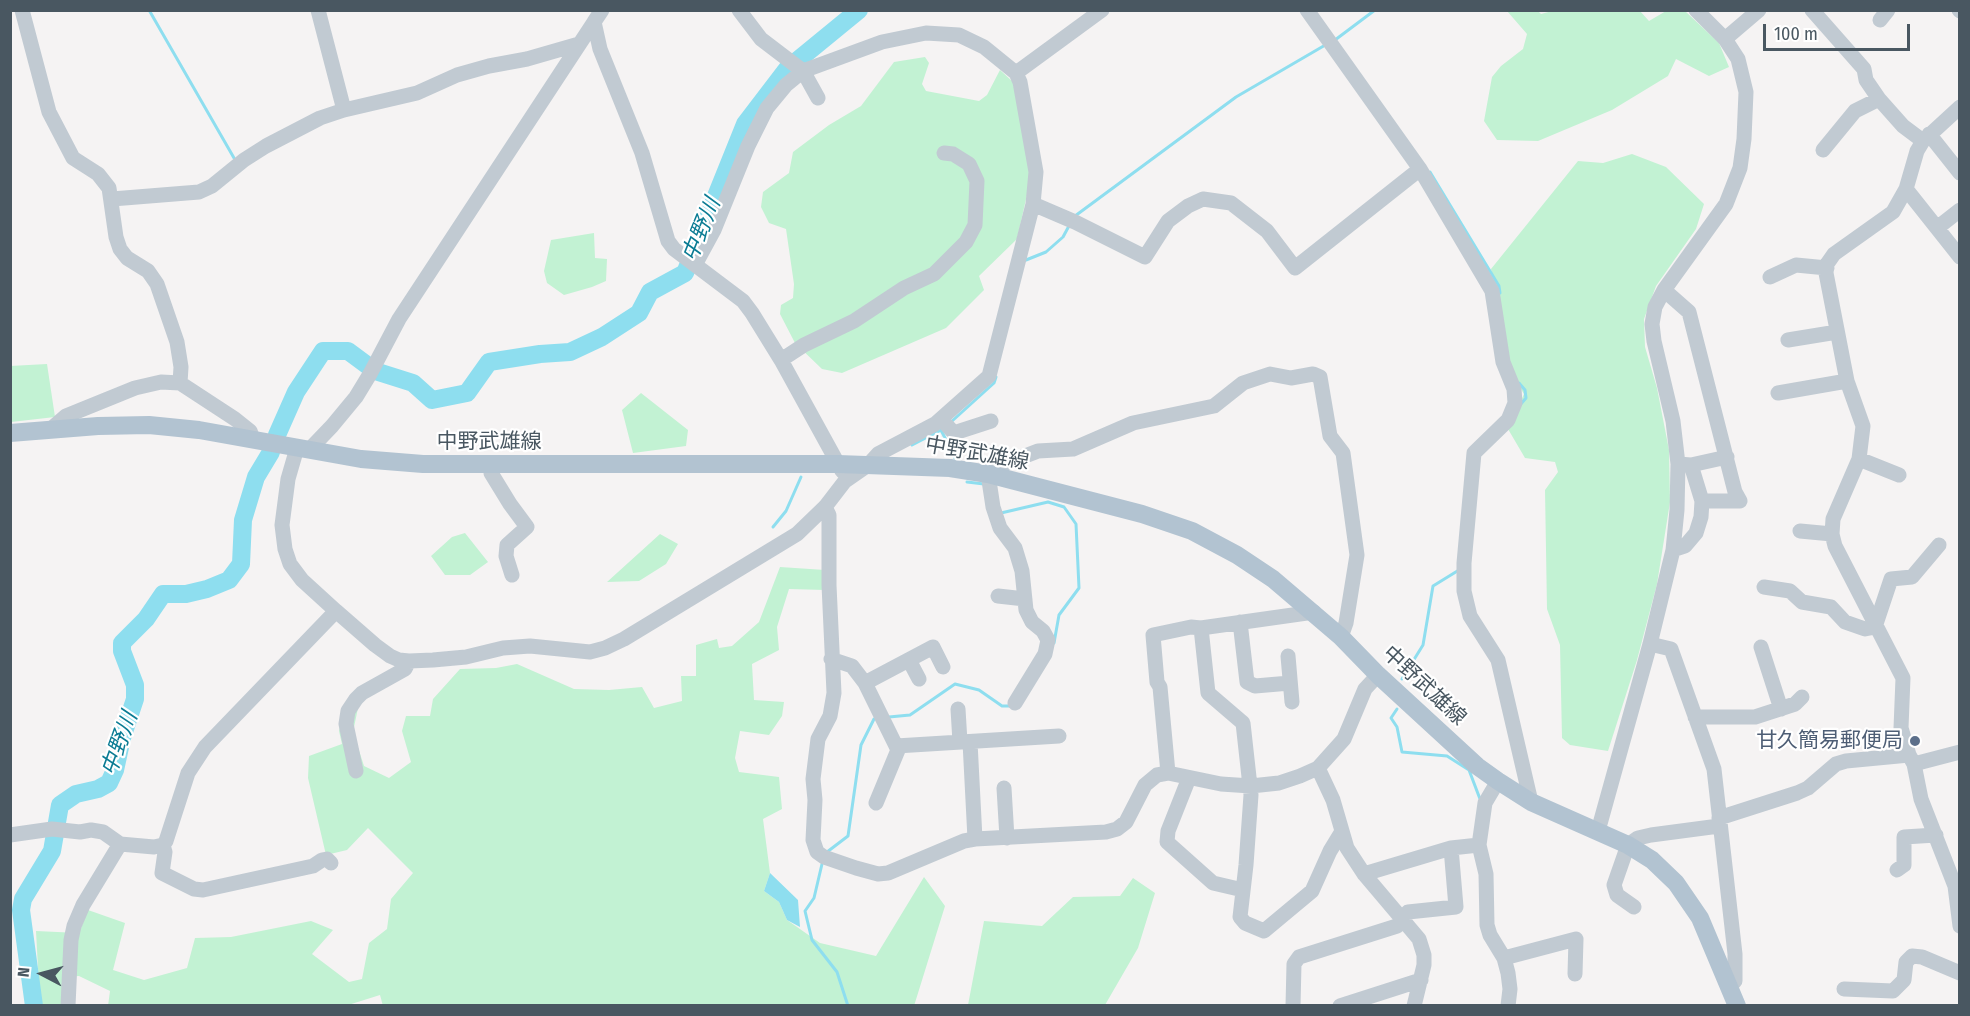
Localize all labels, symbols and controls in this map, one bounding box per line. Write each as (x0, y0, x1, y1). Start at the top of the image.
scale bar (1766, 12, 1913, 50)
text: 100 m (1774, 23, 1818, 45)
water label: 中野川 (677, 194, 727, 266)
street label: 中野武雄線 (437, 429, 541, 455)
street label: 中野武雄線 (923, 432, 1031, 476)
street label: 中野武雄線 (1377, 641, 1471, 731)
water label: 中野川 (96, 708, 144, 780)
place label: 甘久簡易郵便局 (1756, 728, 1903, 754)
marker: 甘久簡易郵便局 (1908, 734, 1922, 748)
north arrow (12, 944, 72, 1004)
text: N (14, 966, 34, 978)

